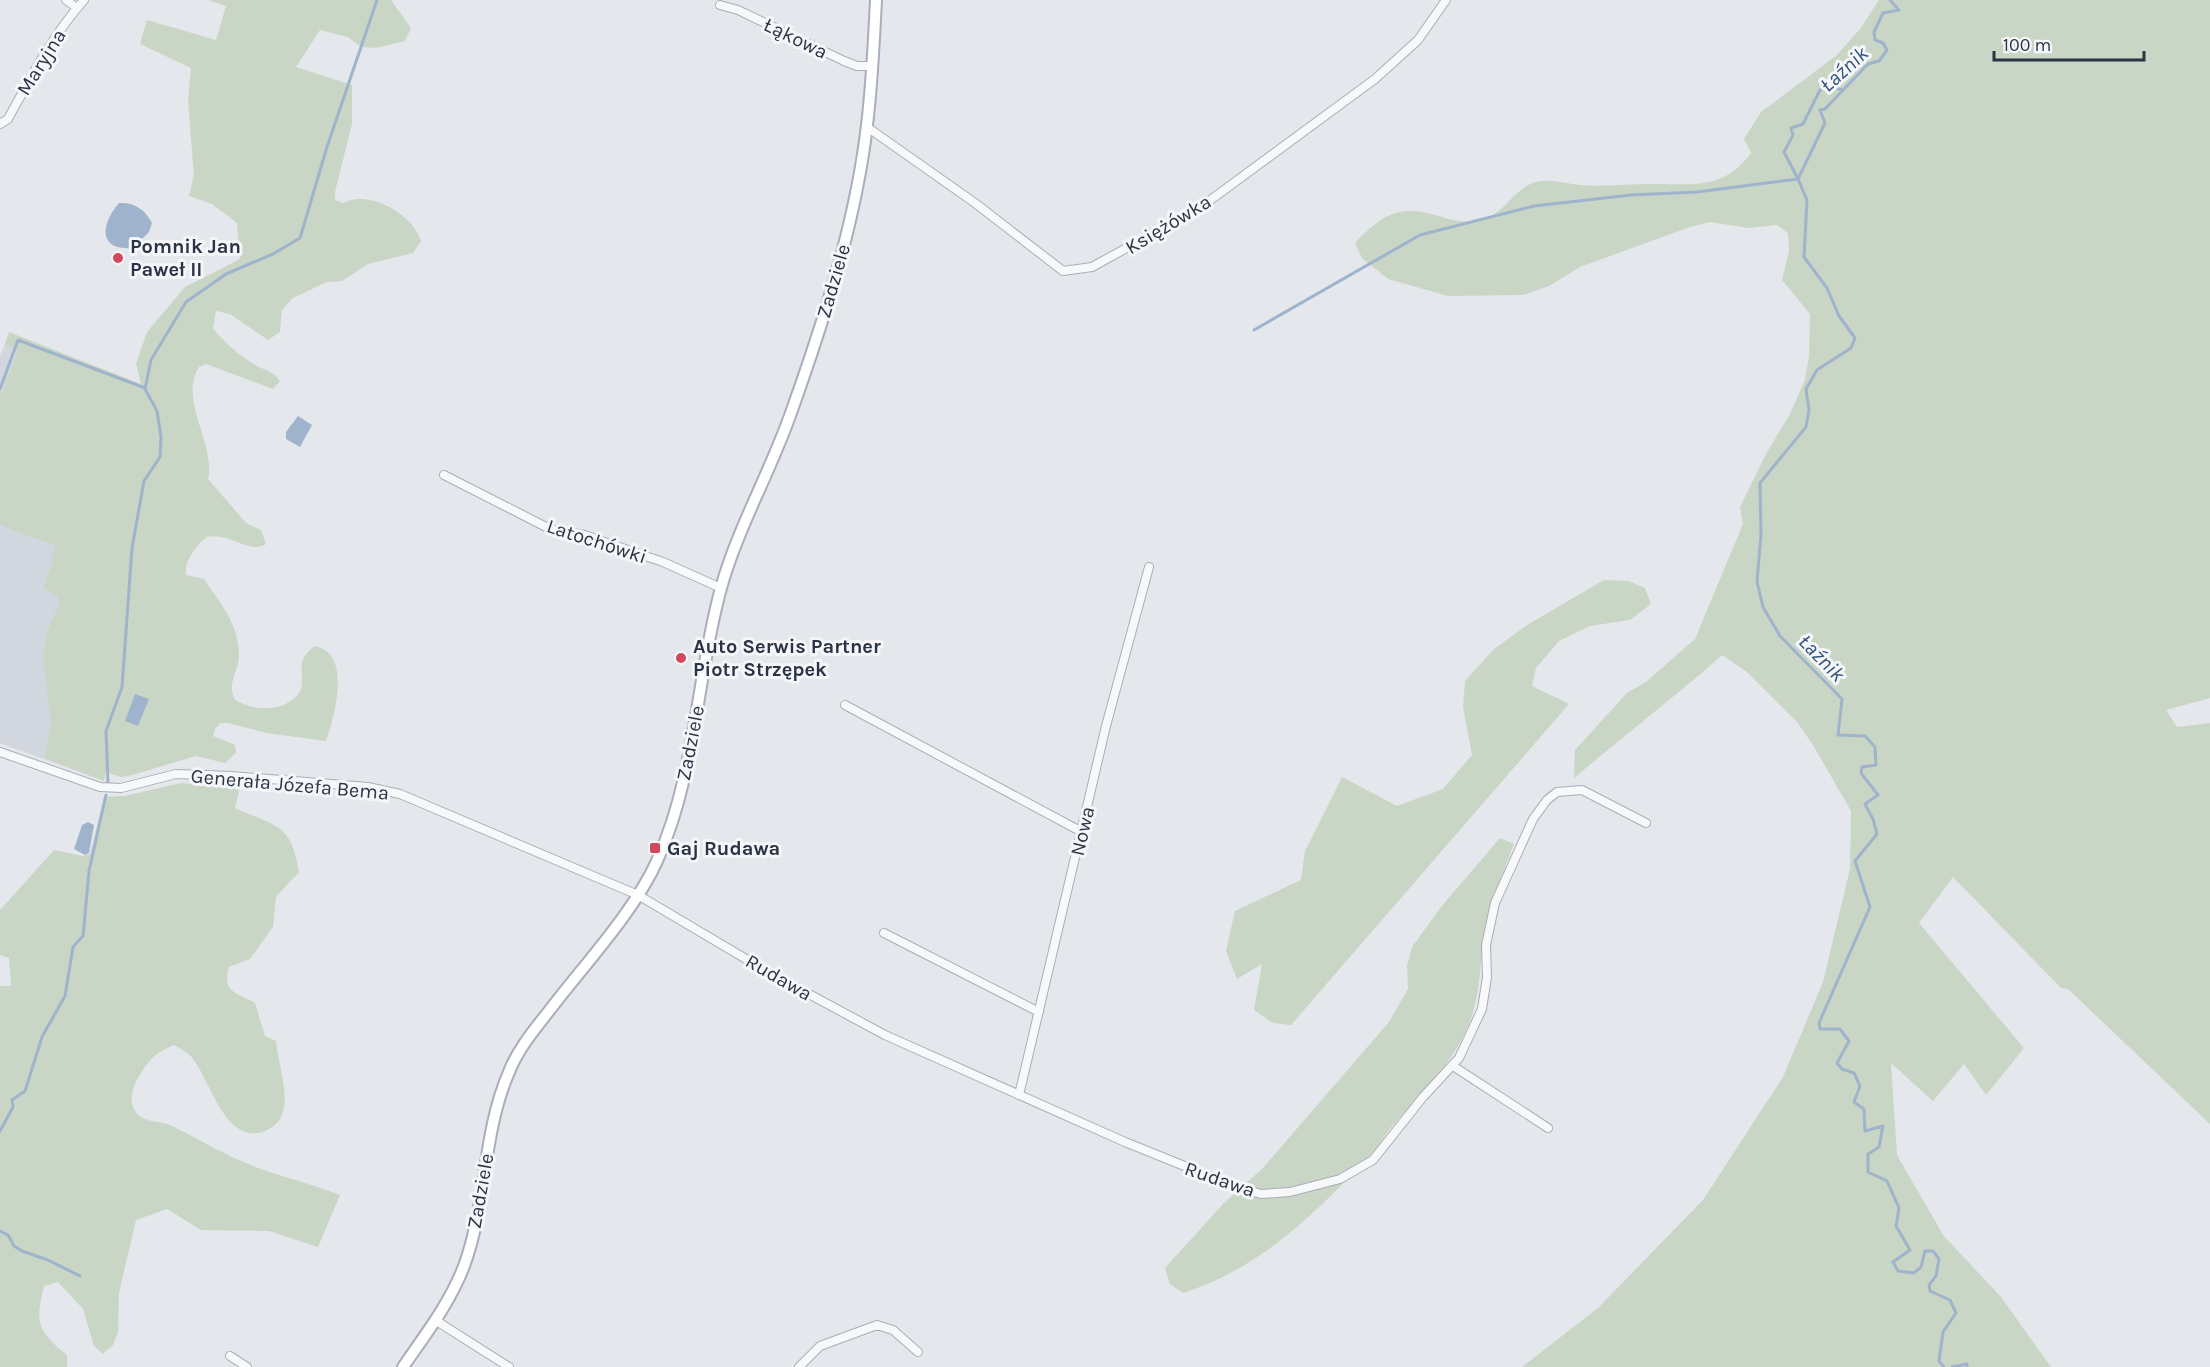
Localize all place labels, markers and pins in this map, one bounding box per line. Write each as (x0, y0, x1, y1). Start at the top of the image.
place label: Pomnik Jan Paweł II (130, 235, 241, 281)
marker: Pomnik Jan Paweł II (111, 251, 125, 265)
place label: Auto Serwis Partner Piotr Strzępek (693, 635, 881, 681)
marker: Auto Serwis Partner Piotr Strzępek (674, 651, 688, 665)
place label: Gaj Rudawa (667, 837, 780, 860)
marker: Gaj Rudawa (648, 841, 662, 855)

